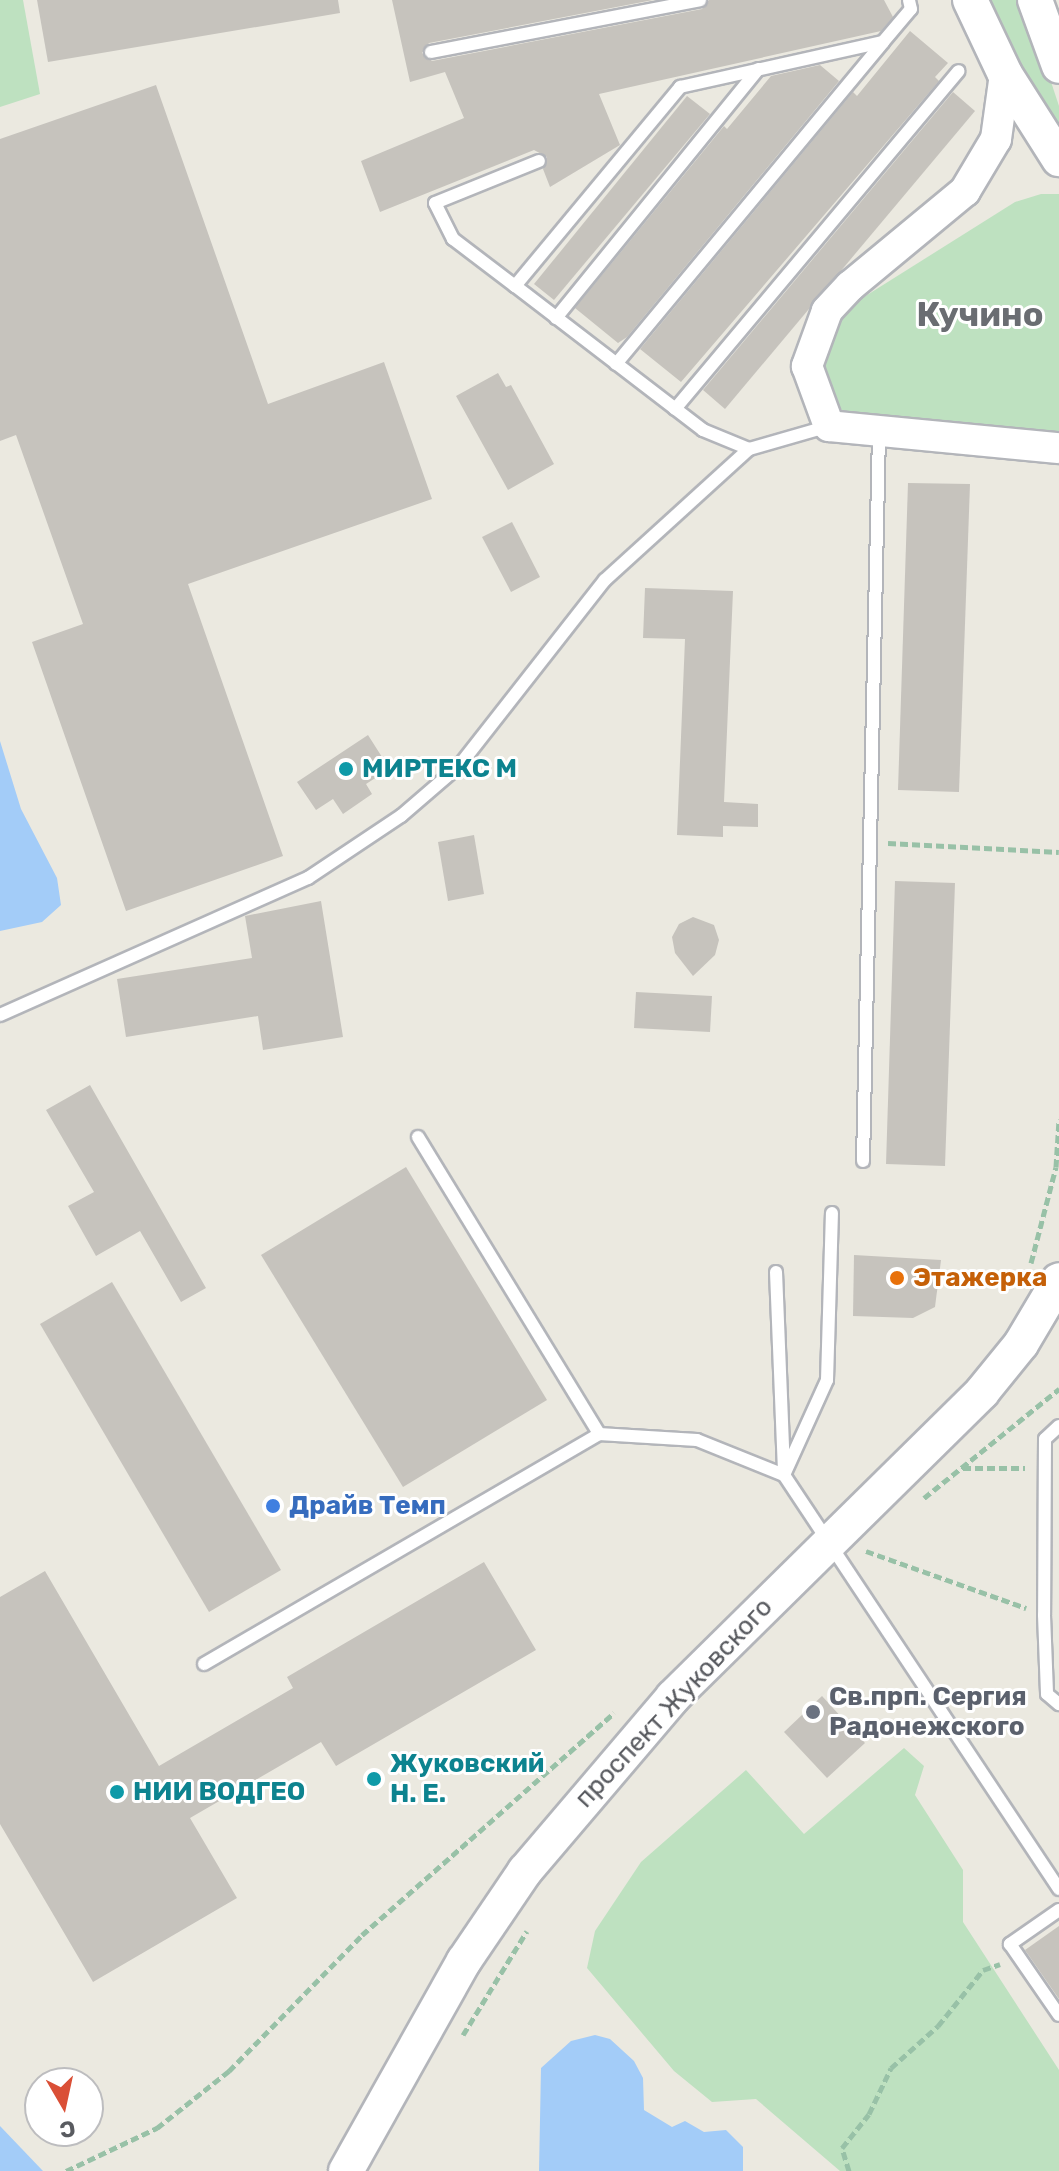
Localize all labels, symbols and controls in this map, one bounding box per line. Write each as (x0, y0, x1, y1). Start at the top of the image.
district label: Кучино (916, 295, 1044, 335)
place label: МИРТЕКС М (362, 753, 517, 785)
marker: МИРТЕКС М (337, 760, 355, 778)
place label: Этажерка (913, 1262, 1047, 1294)
marker: Этажерка (888, 1269, 906, 1287)
place label: Драйв Темп (289, 1490, 446, 1522)
marker: Драйв Темп (264, 1497, 282, 1515)
street label: проспект Жуковского (569, 1592, 779, 1814)
place label: Св.прп. Сергия Радонежского (829, 1681, 1027, 1742)
marker: Св.прп. Сергия Радонежского (804, 1703, 822, 1721)
place label: Жуковский Н. Е. (390, 1748, 544, 1810)
marker: Жуковский Н. Е. (365, 1770, 383, 1788)
place label: НИИ ВОДГЕО (133, 1776, 305, 1808)
marker: НИИ ВОДГЕО (108, 1783, 126, 1801)
north arrow (24, 2067, 104, 2147)
text: С (58, 2115, 77, 2144)

